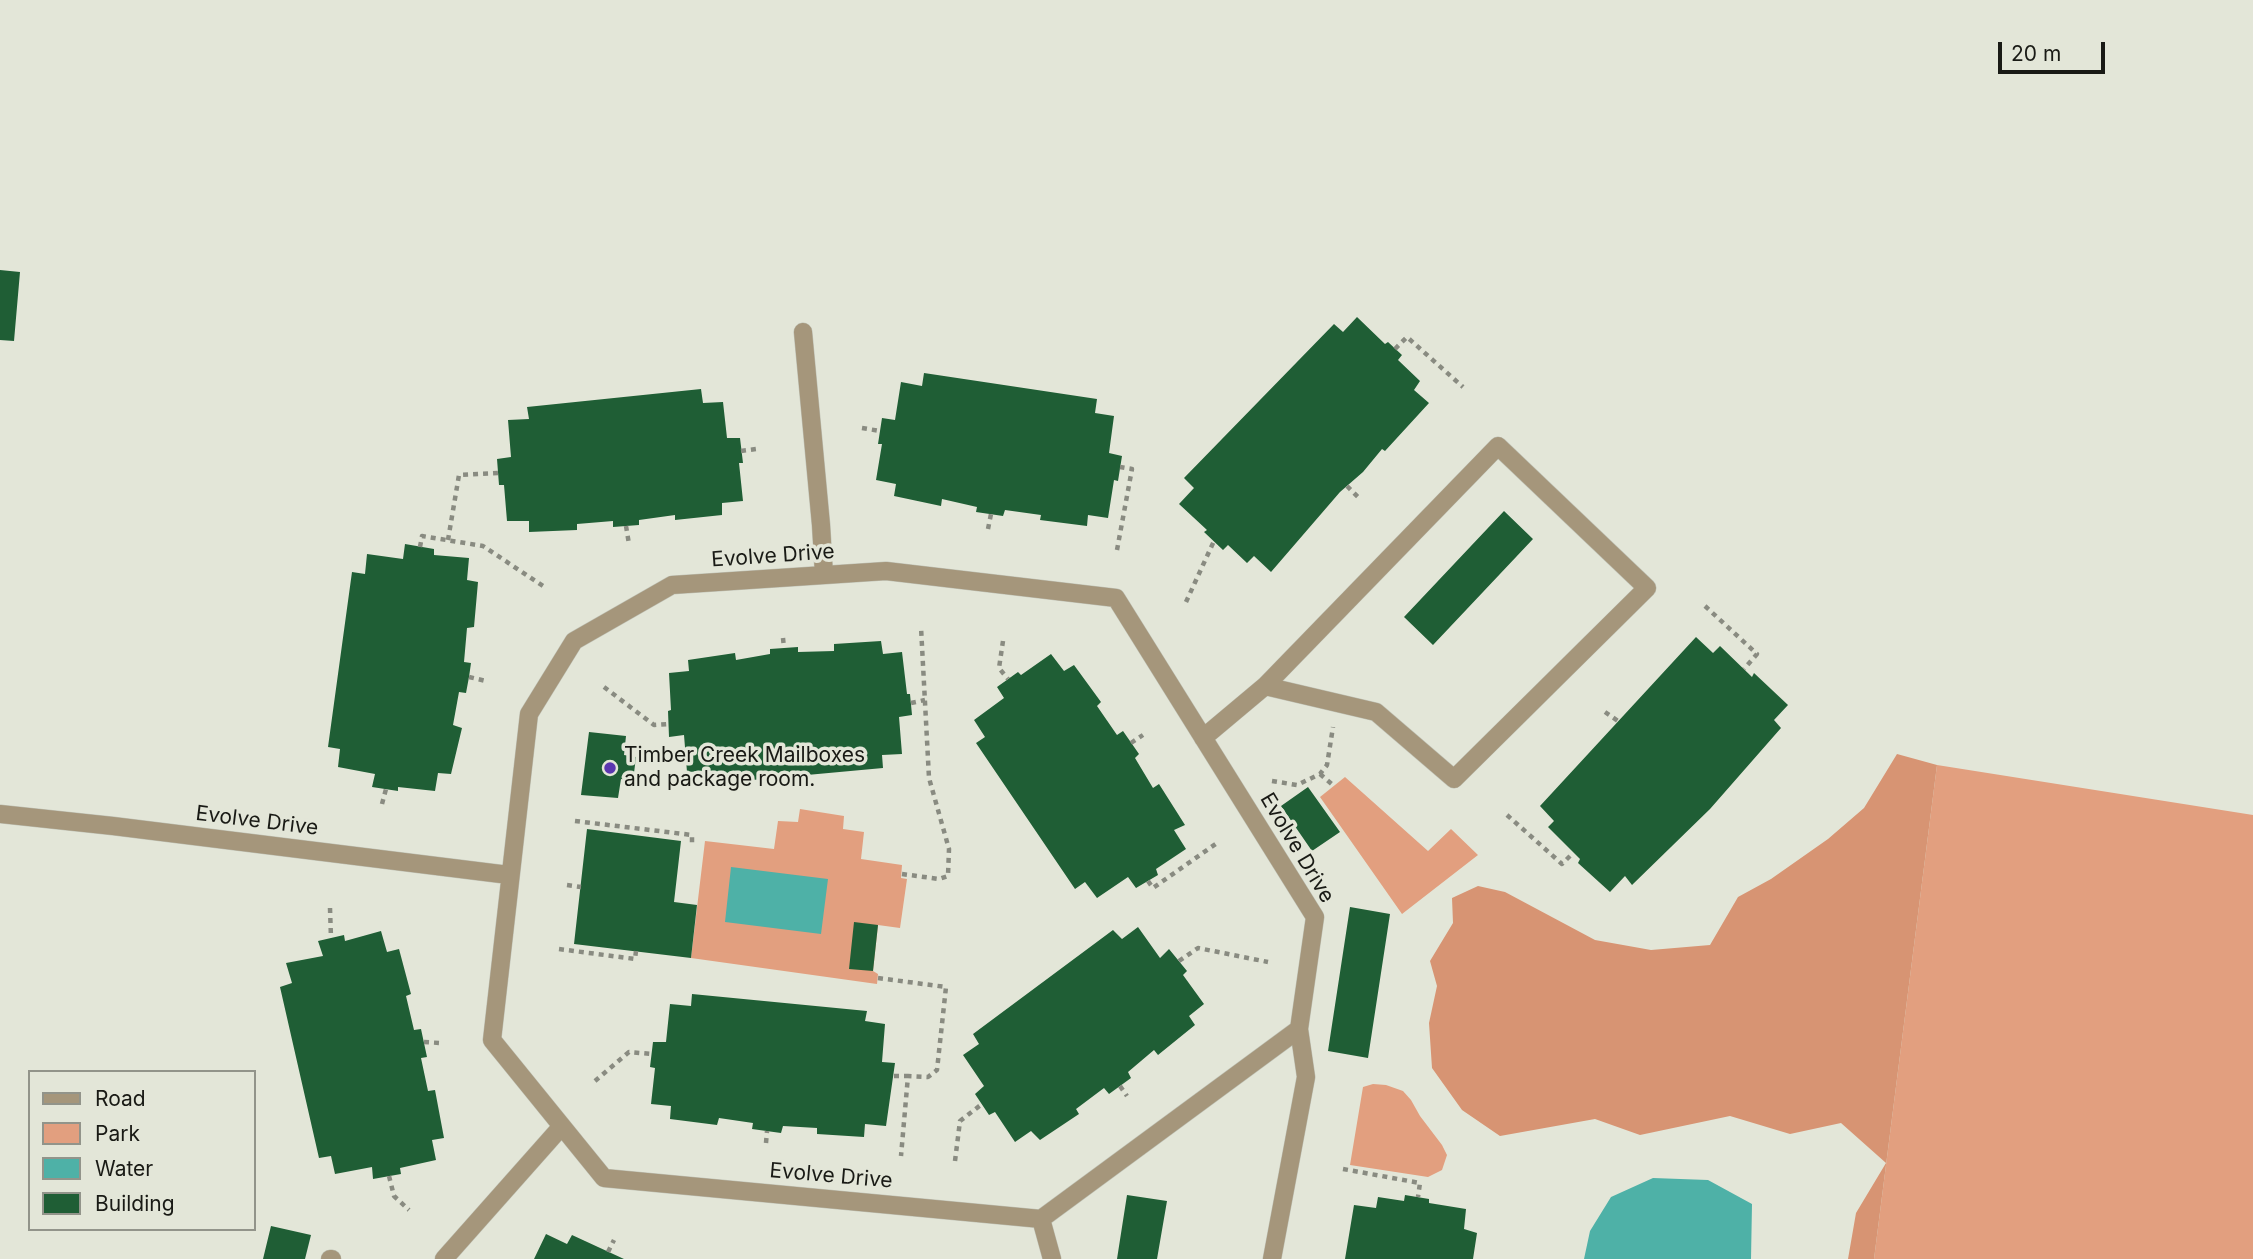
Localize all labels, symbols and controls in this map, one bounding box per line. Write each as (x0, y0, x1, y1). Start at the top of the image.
scale bar (2001, 28, 2108, 72)
text: 20 m (2011, 41, 2061, 66)
street label: Evolve Drive (711, 539, 835, 573)
place label: Timber Creek Mailboxes and package room. (624, 743, 865, 793)
marker: Timber Creek Mailboxes and package room. (602, 760, 618, 776)
street label: Evolve Drive (1254, 789, 1340, 907)
street label: Evolve Drive (194, 801, 320, 841)
legend (28, 1070, 256, 1231)
text: Road (95, 1086, 146, 1111)
text: Park (95, 1121, 140, 1146)
text: Water (95, 1156, 153, 1181)
street label: Evolve Drive (768, 1158, 894, 1194)
text: Building (95, 1191, 175, 1216)

